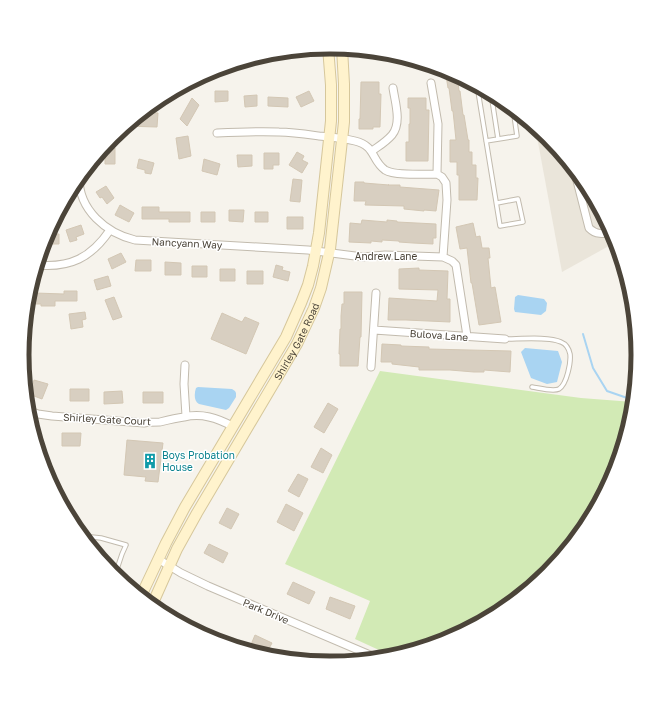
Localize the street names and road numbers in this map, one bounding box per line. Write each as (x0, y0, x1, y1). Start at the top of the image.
street label: Nancyann Way (151, 235, 223, 251)
street label: Andrew Lane (355, 250, 417, 262)
street label: Shirley Gate Road (271, 301, 321, 382)
street label: Bulova Lane (409, 327, 469, 343)
street label: Shirley Gate Court (63, 411, 151, 427)
street label: Park Drive (241, 596, 291, 626)

